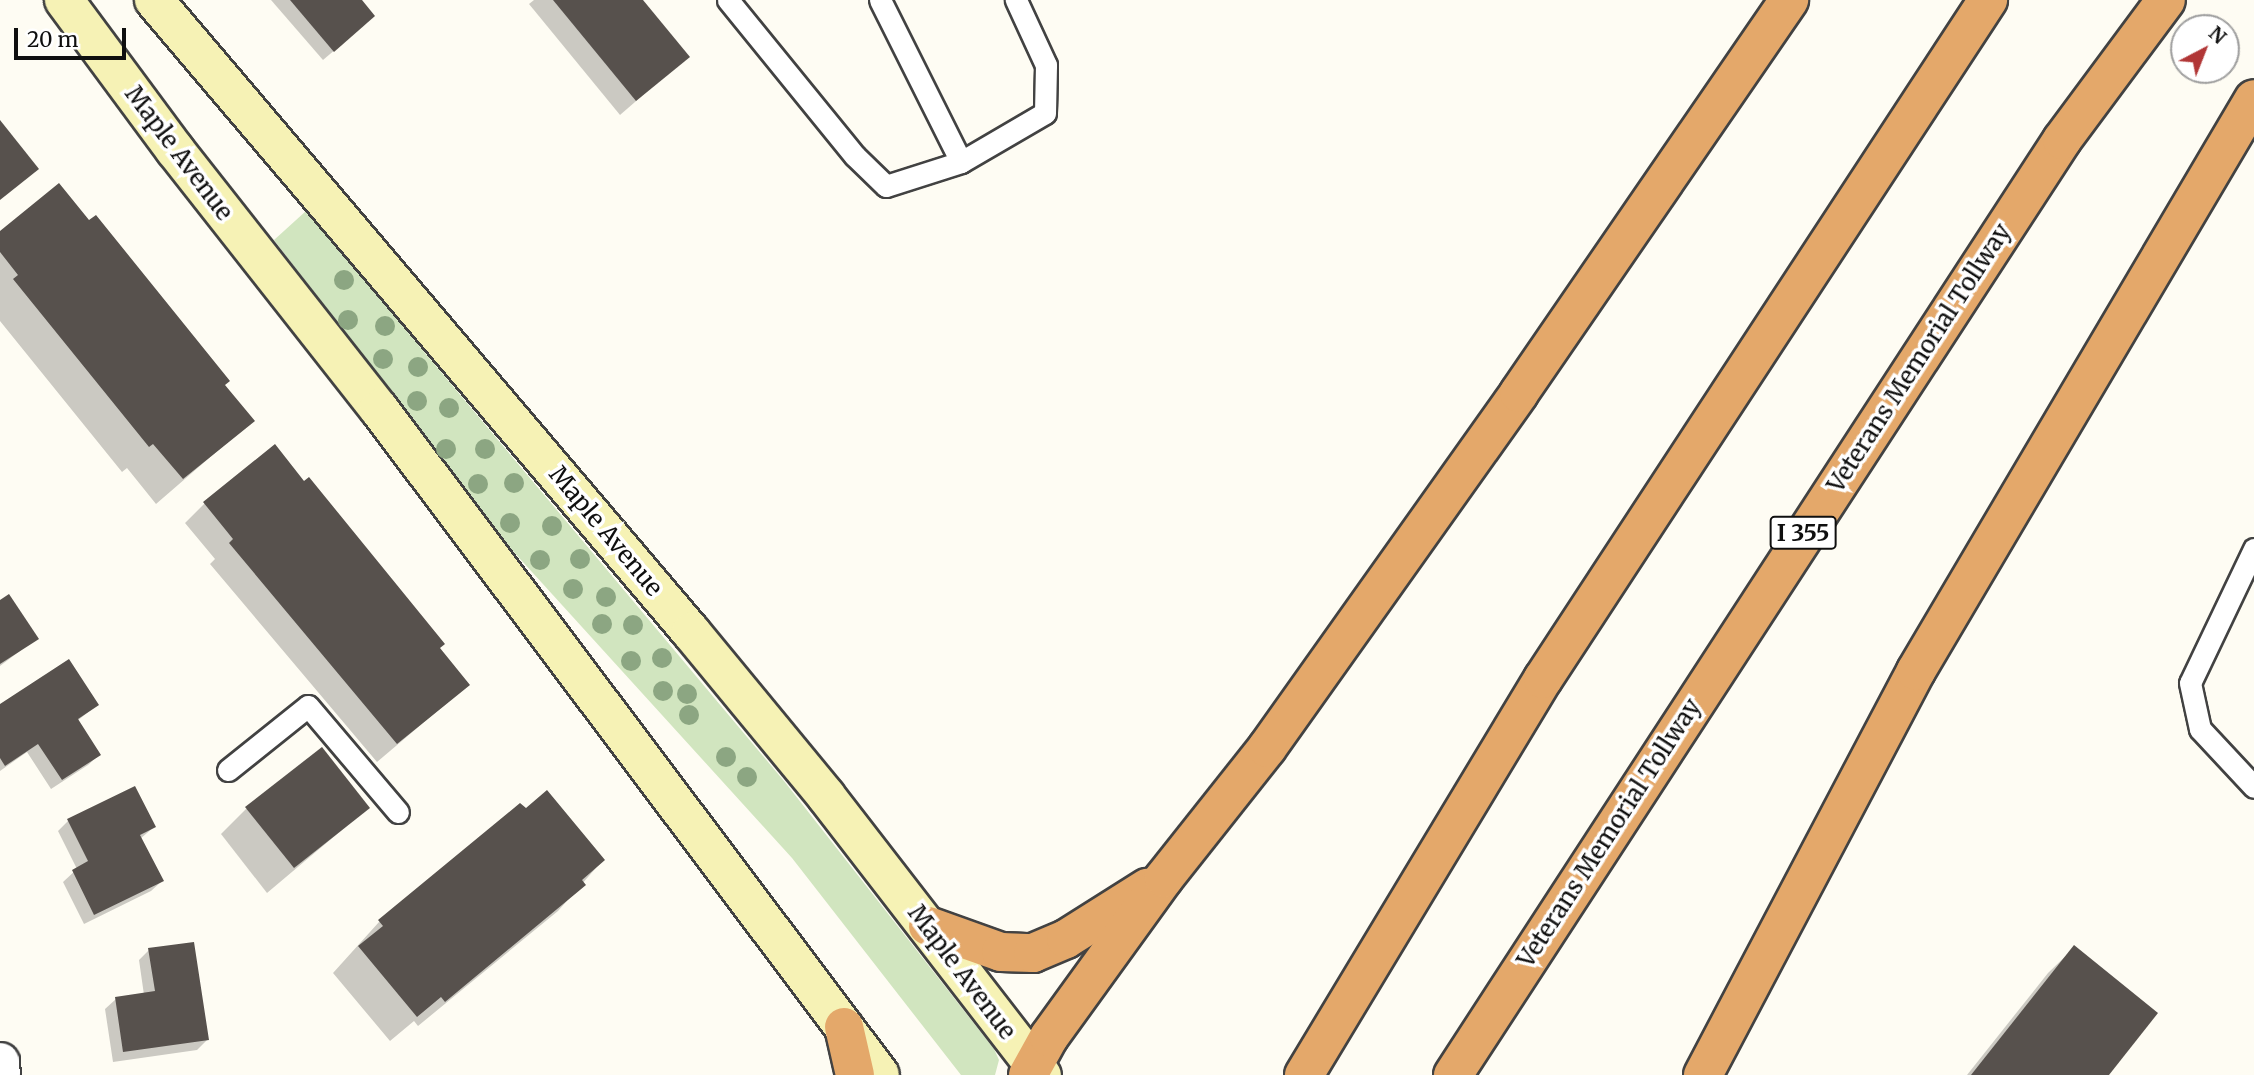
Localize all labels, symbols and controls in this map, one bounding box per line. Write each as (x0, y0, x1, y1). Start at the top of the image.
scale bar (18, 14, 130, 58)
north arrow (2170, 14, 2240, 84)
text: N (2204, 21, 2231, 49)
text: 20 m (27, 26, 78, 53)
street label: Maple Avenue (119, 80, 239, 226)
street label: Veterans Memorial Tollway (1821, 218, 2017, 498)
street label: Maple Avenue (543, 460, 669, 602)
road number: I 355 (1768, 513, 1838, 552)
street label: Veterans Memorial Tollway (1511, 693, 1707, 973)
street label: Maple Avenue (902, 899, 1022, 1045)

